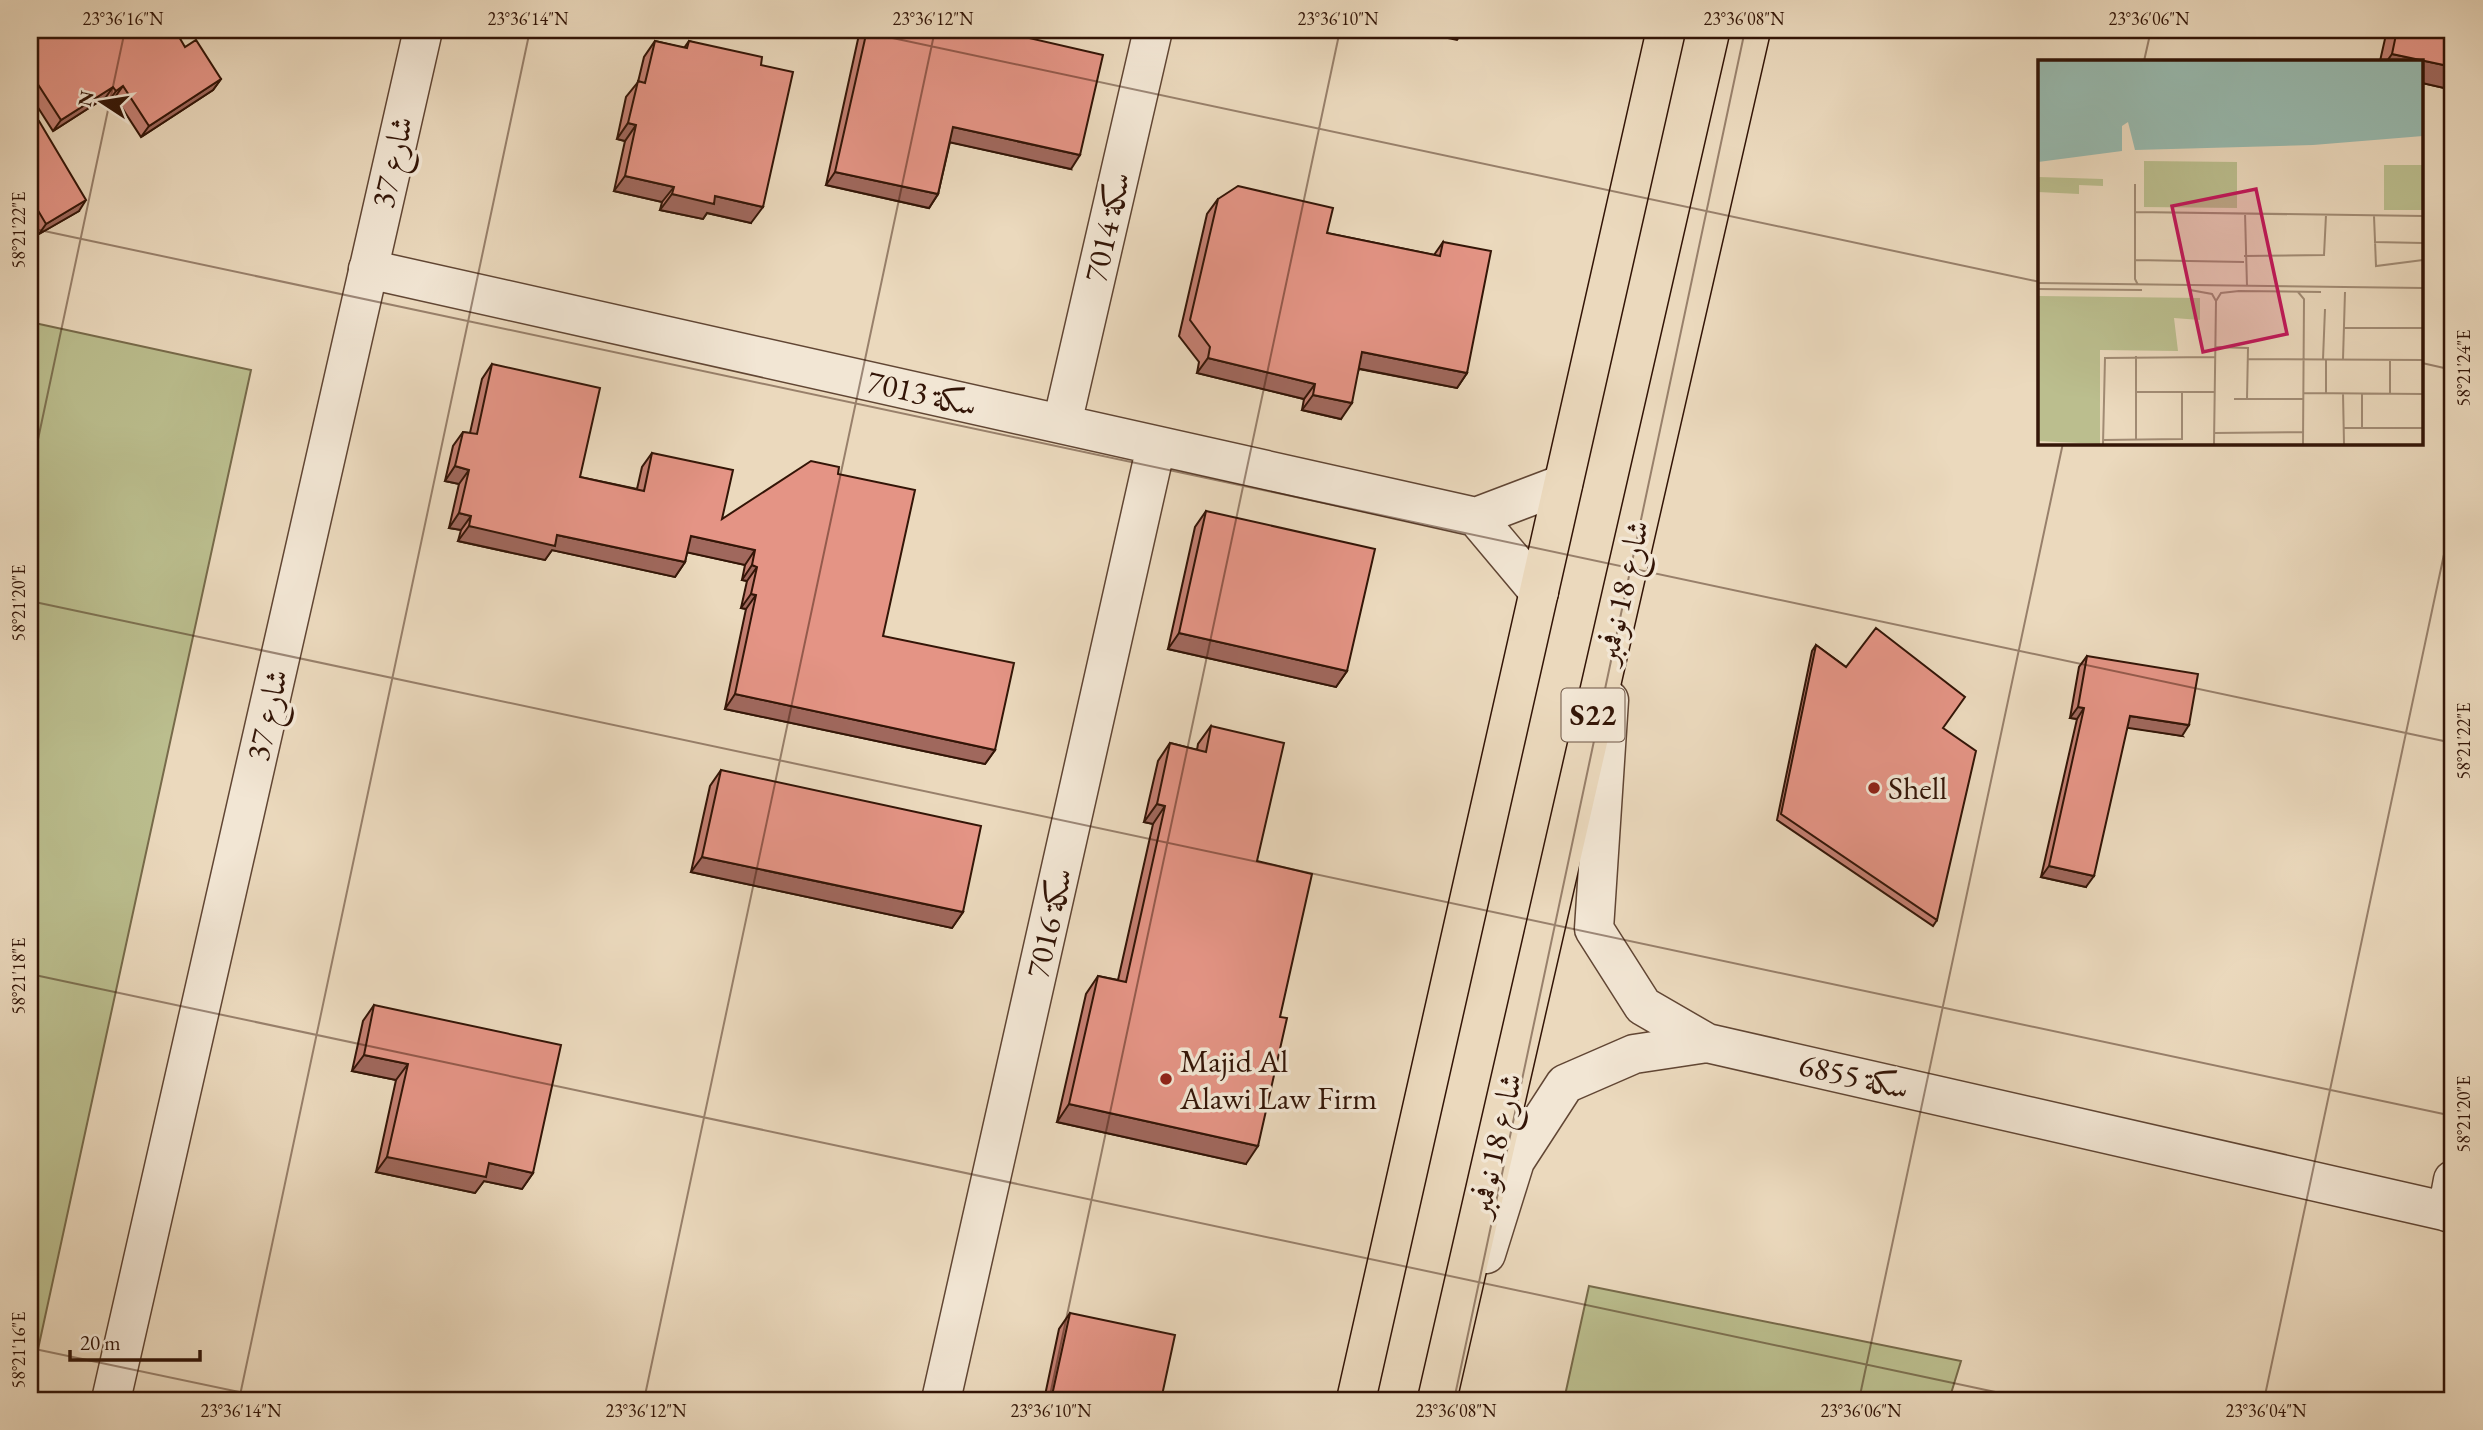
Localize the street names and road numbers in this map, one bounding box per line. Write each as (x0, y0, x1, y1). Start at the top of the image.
street label: شارع 37 (361, 112, 429, 213)
street label: سكة 7014 (1074, 168, 1140, 286)
street label: سكة 7013 (863, 360, 981, 426)
street label: شارع 18 نوفمبر (1584, 516, 1665, 672)
street label: شارع 37 (236, 665, 304, 766)
road number: S22 (1562, 688, 1624, 742)
street label: سكة 7016 (1016, 864, 1082, 982)
street label: سكة 6855 (1795, 1043, 1913, 1109)
street label: شارع 18 نوفمبر (1457, 1069, 1538, 1225)

